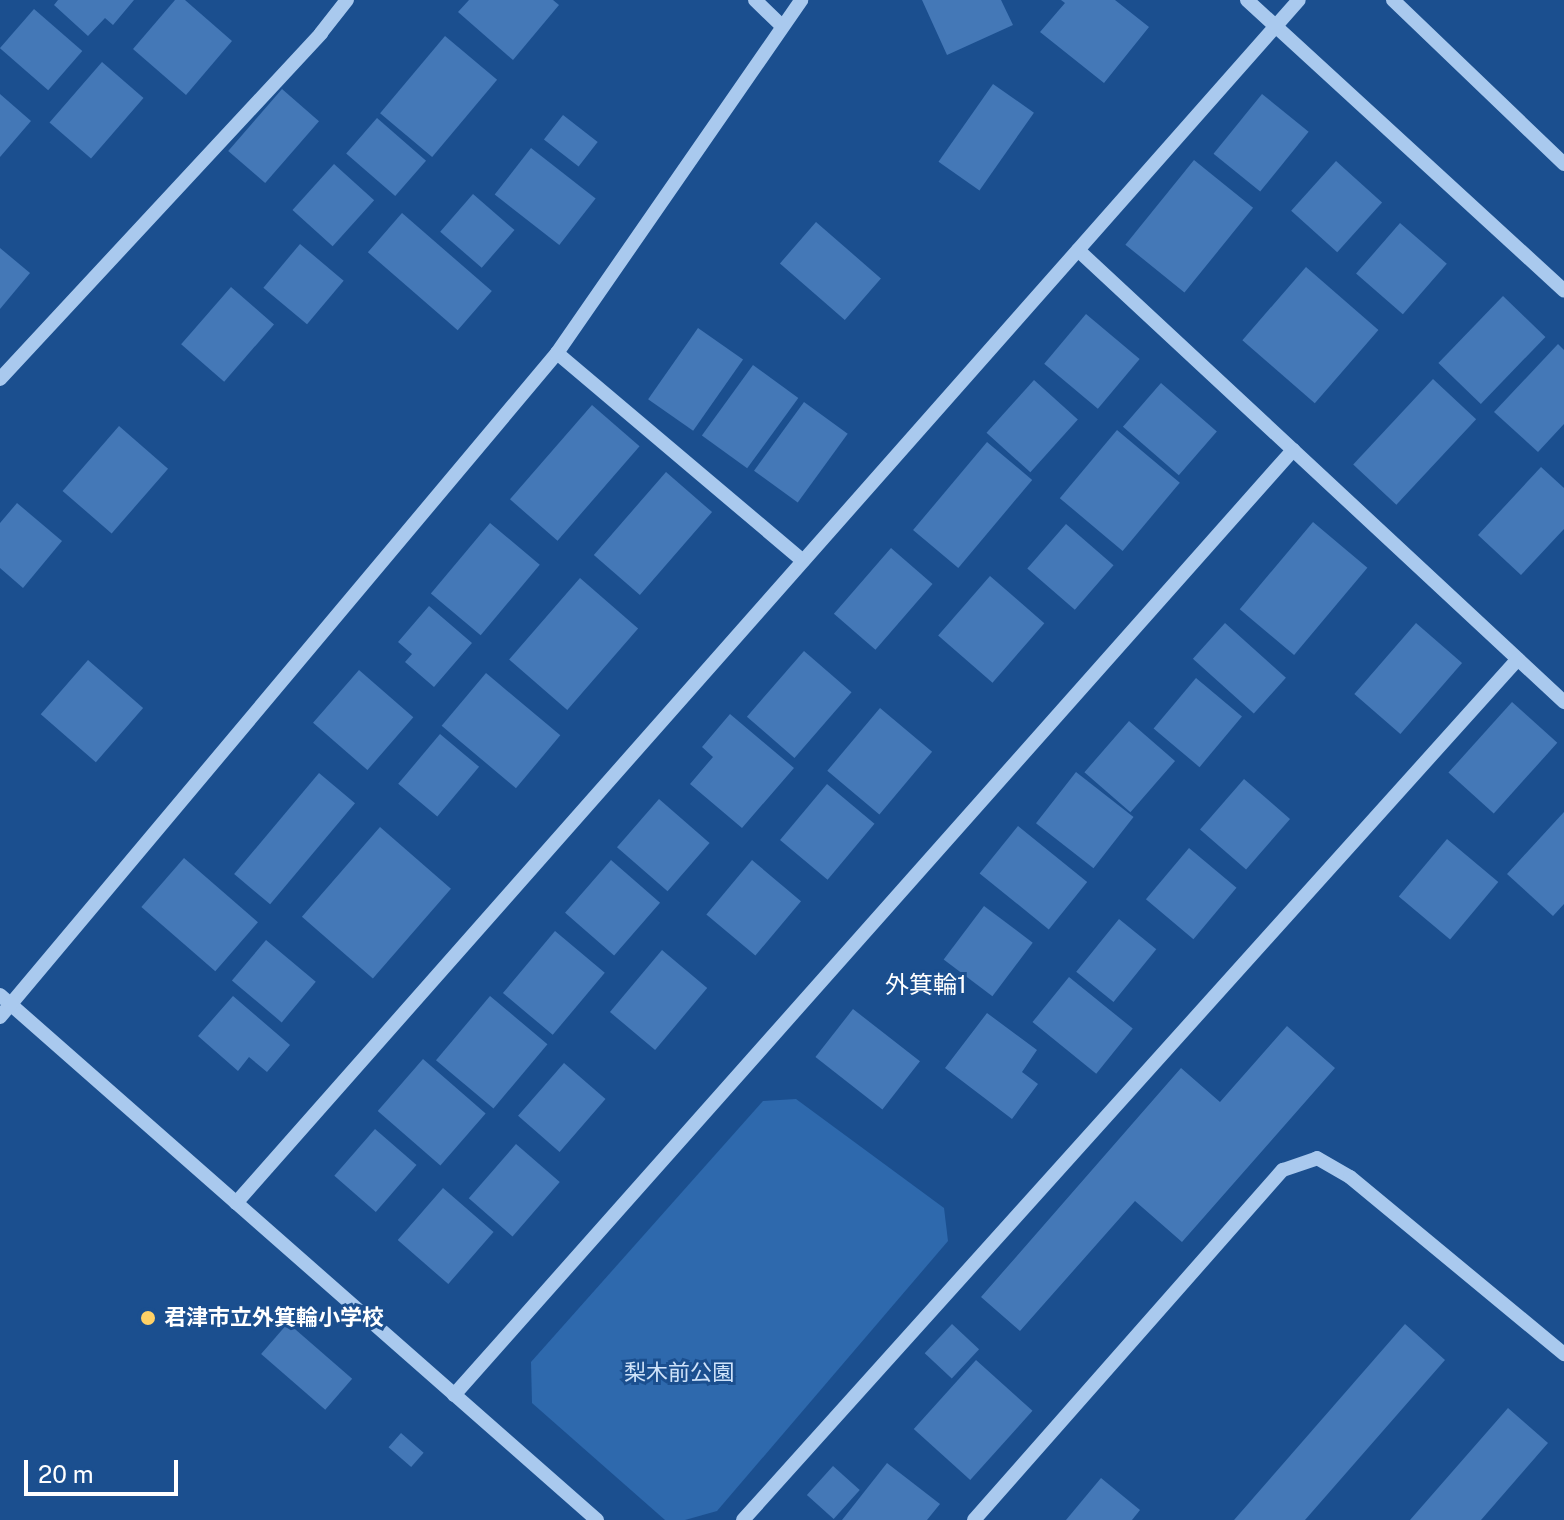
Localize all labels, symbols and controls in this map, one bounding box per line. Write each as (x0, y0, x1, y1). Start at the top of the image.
district label: 外箕輪1 (885, 971, 967, 999)
place label: 君津市立外箕輪小学校 (164, 1305, 384, 1331)
marker: 君津市立外箕輪小学校 (139, 1309, 157, 1327)
park label: 梨木前公園 (624, 1360, 734, 1386)
scale bar (28, 1444, 182, 1494)
text: 20 m (38, 1460, 94, 1488)

